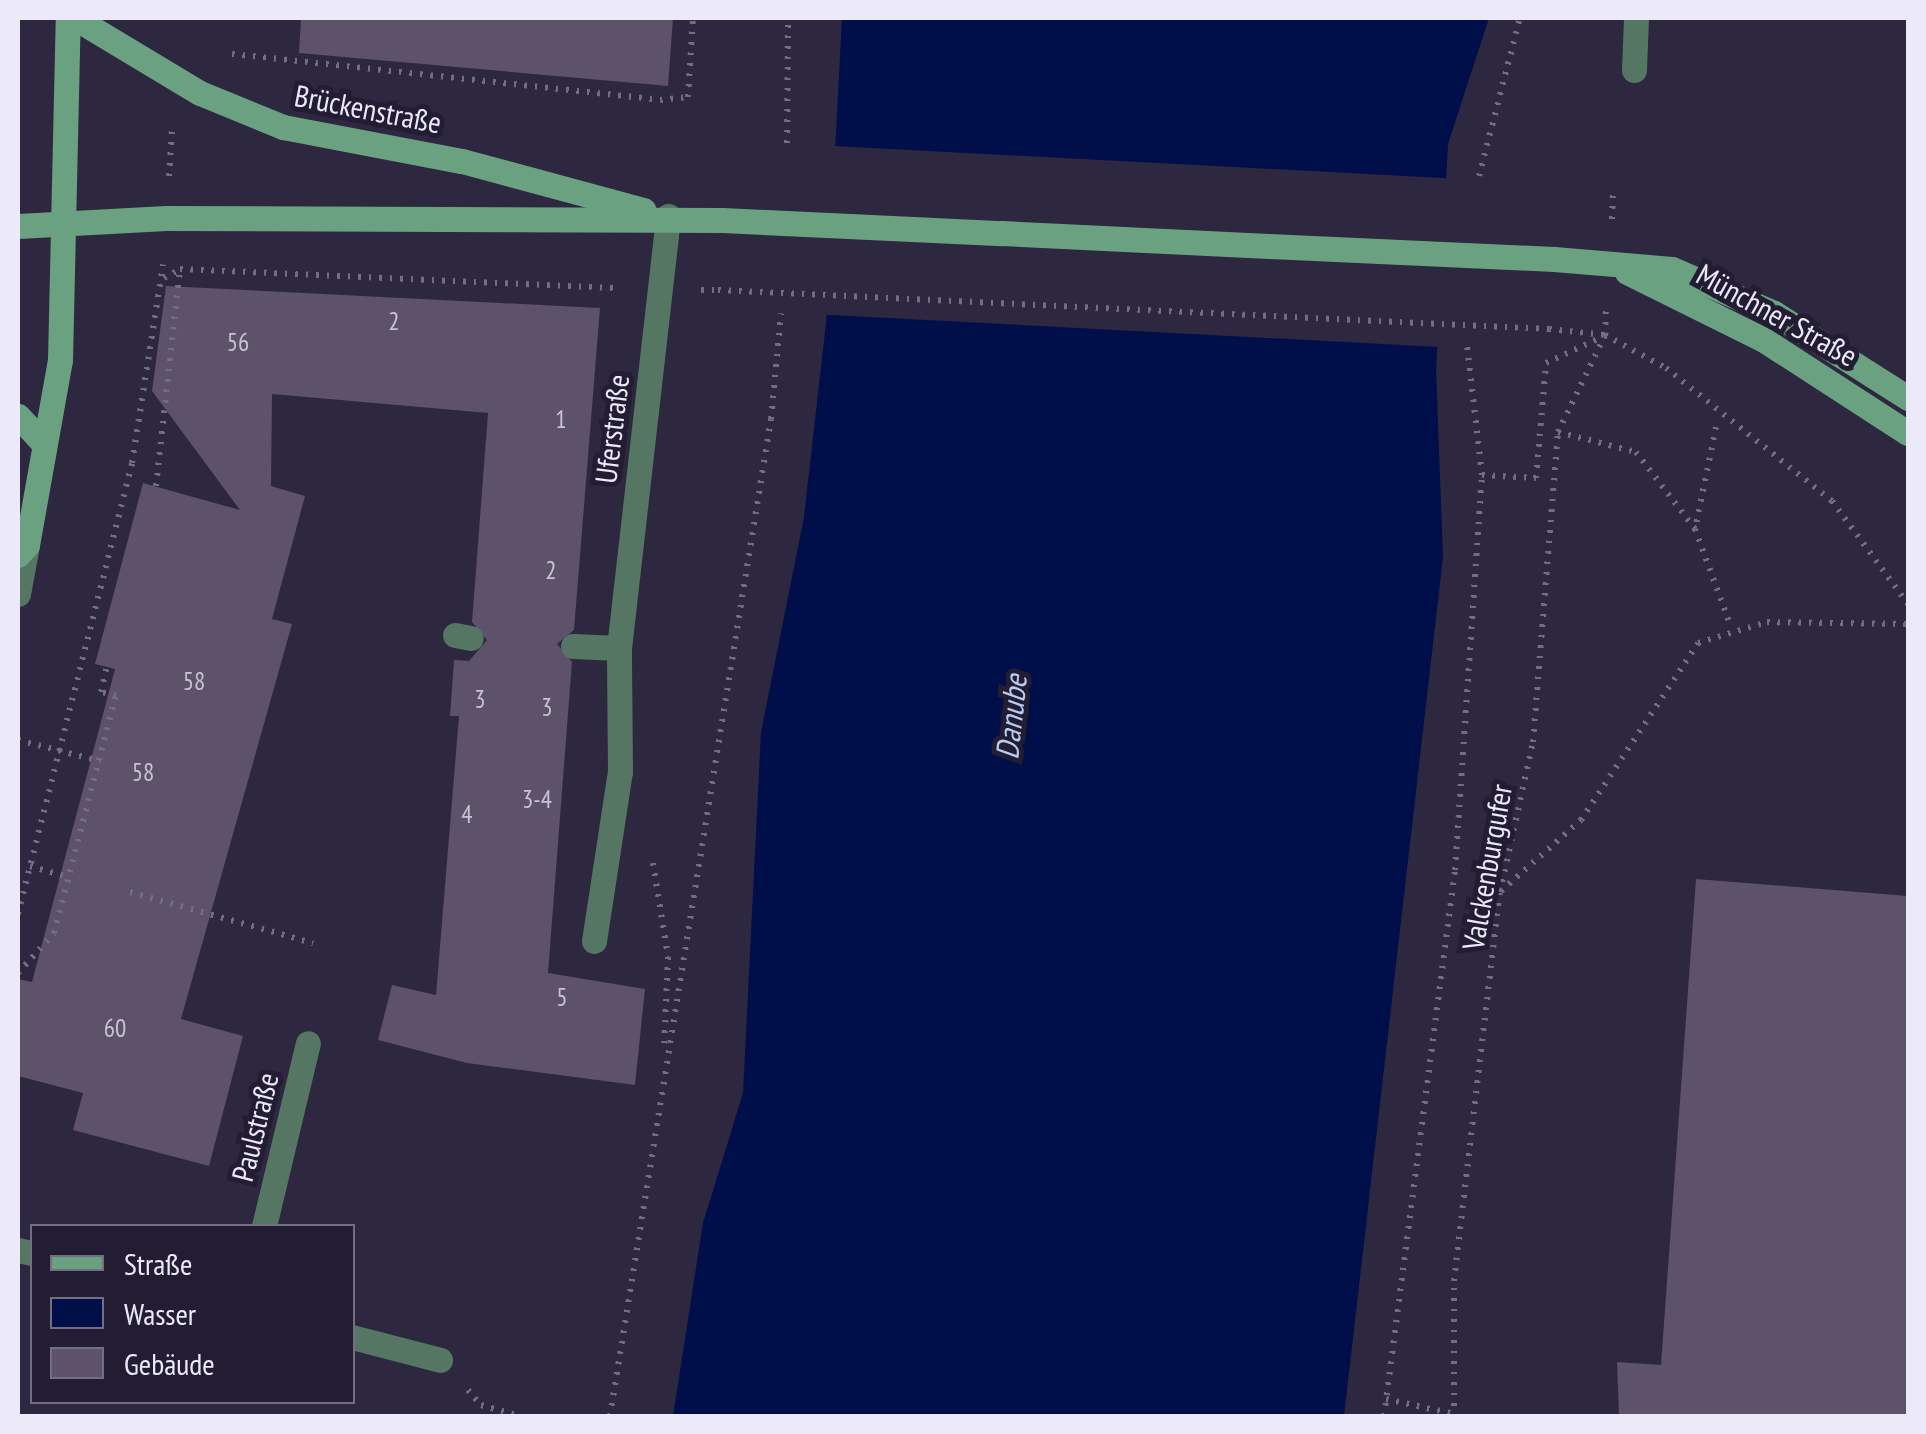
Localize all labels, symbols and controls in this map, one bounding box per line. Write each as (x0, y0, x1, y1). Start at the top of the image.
street label: Brückenstraße (292, 77, 444, 141)
street label: Münchner Straße (1691, 256, 1863, 374)
house number: 2 (388, 306, 400, 336)
house number: 56 (227, 327, 249, 357)
street label: Uferstraße (587, 373, 637, 485)
house number: 1 (555, 404, 567, 434)
house number: 2 (545, 555, 557, 585)
house number: 58 (183, 666, 205, 696)
water label: Danube (987, 673, 1035, 761)
house number: 3 (474, 684, 486, 714)
house number: 3 (541, 692, 553, 722)
house number: 58 (132, 757, 154, 787)
street label: Valckenburgufer (1455, 781, 1519, 953)
house number: 3-4 (522, 784, 552, 814)
house number: 4 (461, 799, 473, 829)
house number: 5 (556, 982, 568, 1012)
house number: 60 (104, 1013, 126, 1043)
street label: Paulstraße (224, 1069, 286, 1185)
legend (30, 1224, 355, 1404)
text: Straße (124, 1244, 192, 1283)
text: Wasser (124, 1294, 196, 1333)
text: Gebäude (124, 1344, 215, 1383)

